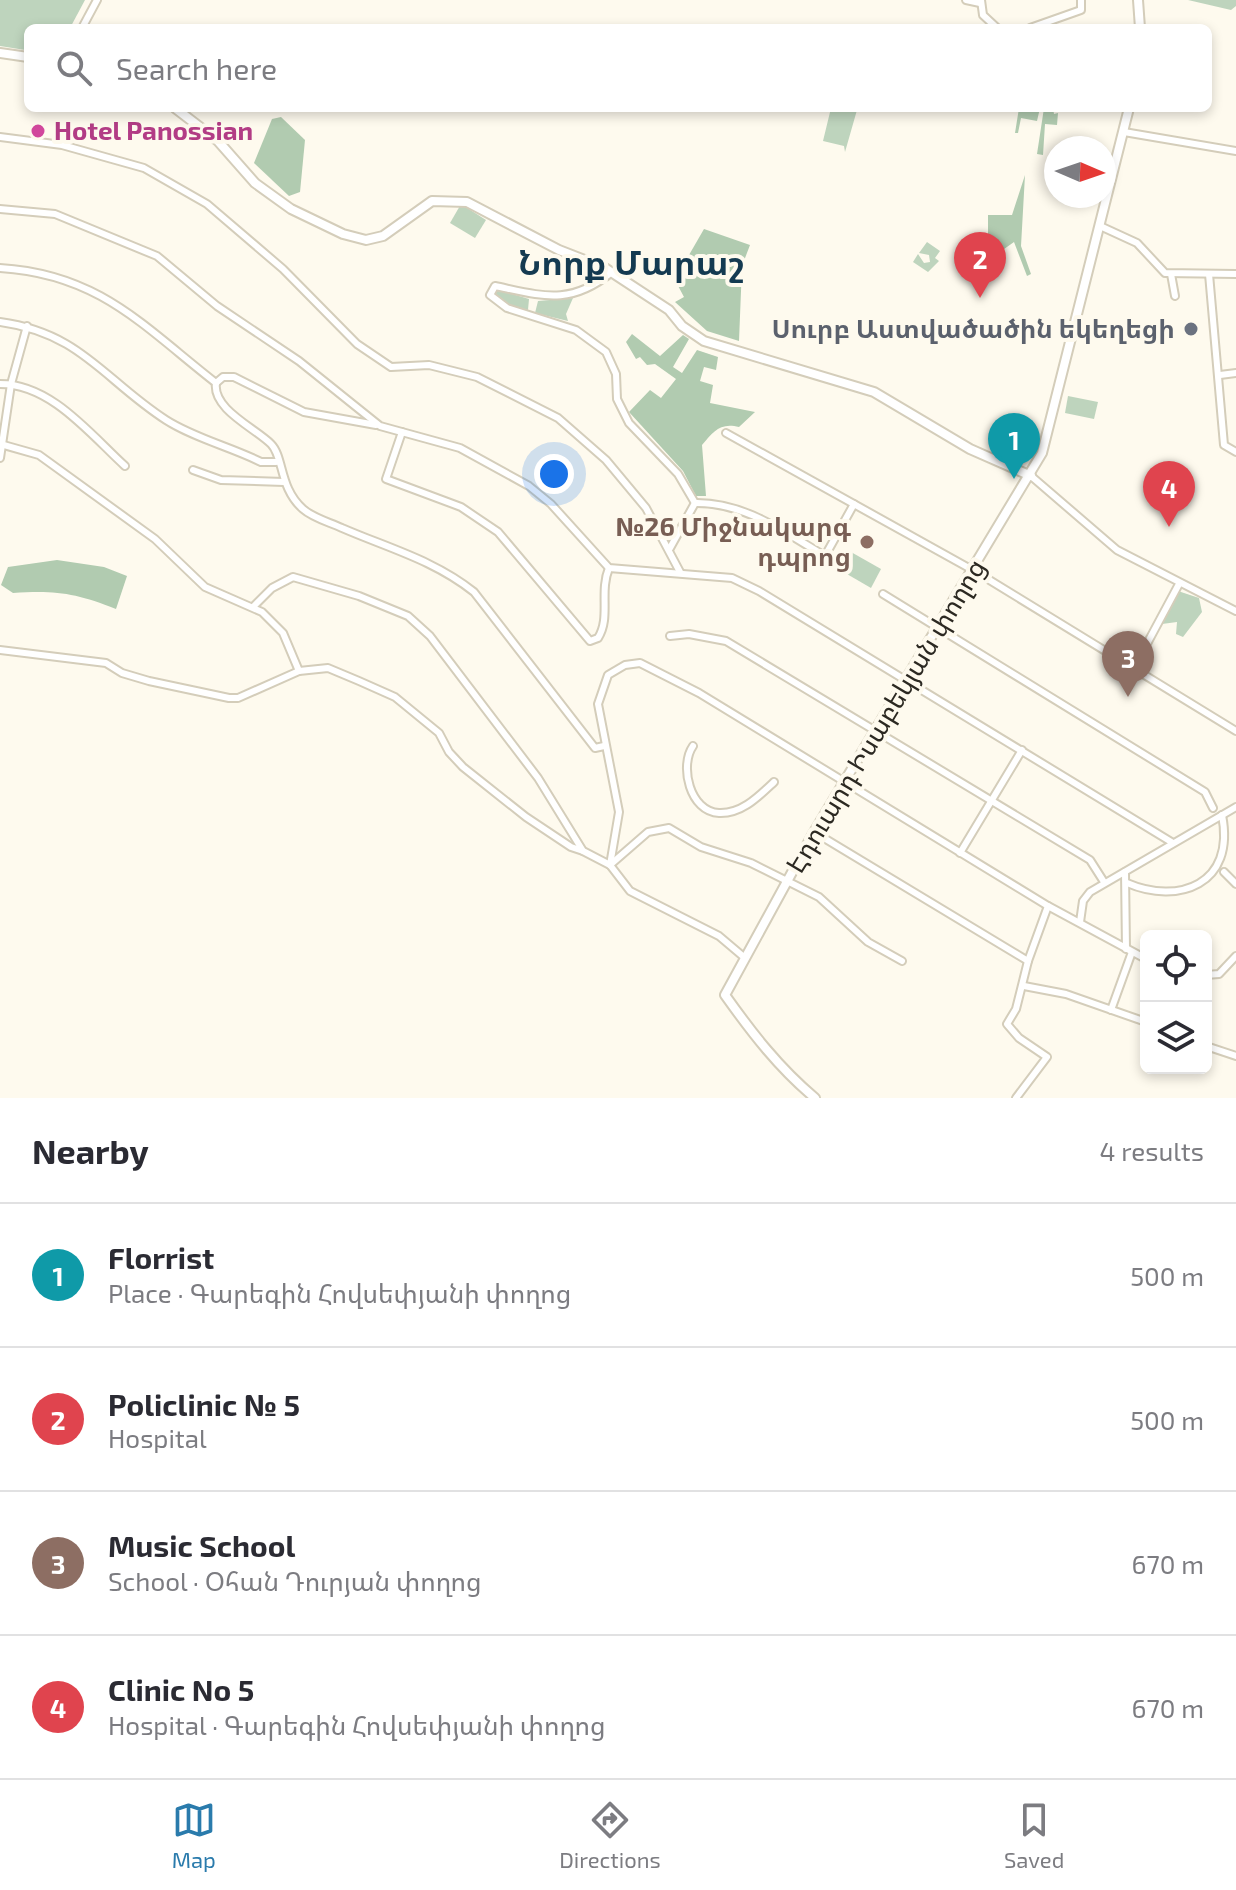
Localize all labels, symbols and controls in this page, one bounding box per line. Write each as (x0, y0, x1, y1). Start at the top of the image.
search box (24, 24, 1212, 112)
icon: search (52, 46, 96, 90)
text: Search here (116, 50, 277, 86)
place label: Hotel Panossian (54, 114, 253, 145)
marker: Hotel Panossian (29, 122, 47, 140)
north arrow (1044, 136, 1116, 208)
pin: 2 (954, 232, 1006, 298)
district label: Նորք Մարաշ (518, 241, 744, 283)
place label: Սուրբ Աստվածածին եկեղեցի (771, 312, 1175, 344)
marker: Սուրբ Աստվածածին եկեղեցի (1182, 320, 1200, 338)
pin: 1 (988, 413, 1040, 479)
your location (534, 454, 574, 494)
pin: 4 (1143, 461, 1195, 527)
place label: №26 Միջնակարգ դպրոց (616, 510, 852, 572)
marker: №26 Միջնակարգ դպրոց (858, 533, 876, 551)
street label: Էդուարդ Իսաբեկյան փողոց (779, 553, 992, 878)
pin: 3 (1102, 631, 1154, 697)
map controls (1140, 930, 1212, 1074)
button: locate (1140, 930, 1212, 1002)
button: layers (1140, 1002, 1212, 1074)
text: Nearby (32, 1130, 149, 1171)
text: 4 results (1099, 1135, 1204, 1166)
text: Florrist (108, 1239, 214, 1275)
text: 1 (52, 1260, 64, 1291)
text: 500 m (1130, 1260, 1204, 1291)
text: Place · Գարեգին Հովսեփյանի փողոց (108, 1277, 571, 1308)
text: Policlinic № 5 (108, 1386, 300, 1422)
text: 2 (50, 1404, 66, 1435)
text: 500 m (1130, 1404, 1204, 1435)
text: Hospital (108, 1422, 207, 1453)
text: Music School (108, 1527, 295, 1563)
text: 3 (51, 1548, 65, 1579)
text: 670 m (1132, 1548, 1204, 1579)
text: School · Օհան Դուրյան փողոց (108, 1565, 482, 1596)
text: Clinic No 5 (108, 1671, 254, 1707)
text: 4 (50, 1692, 66, 1723)
text: 670 m (1132, 1692, 1204, 1723)
text: Hospital · Գարեգին Հովսեփյանի փողոց (108, 1709, 606, 1740)
tab: Map (172, 1798, 216, 1872)
tab: Directions (559, 1798, 661, 1872)
tab: Saved (1004, 1798, 1064, 1872)

